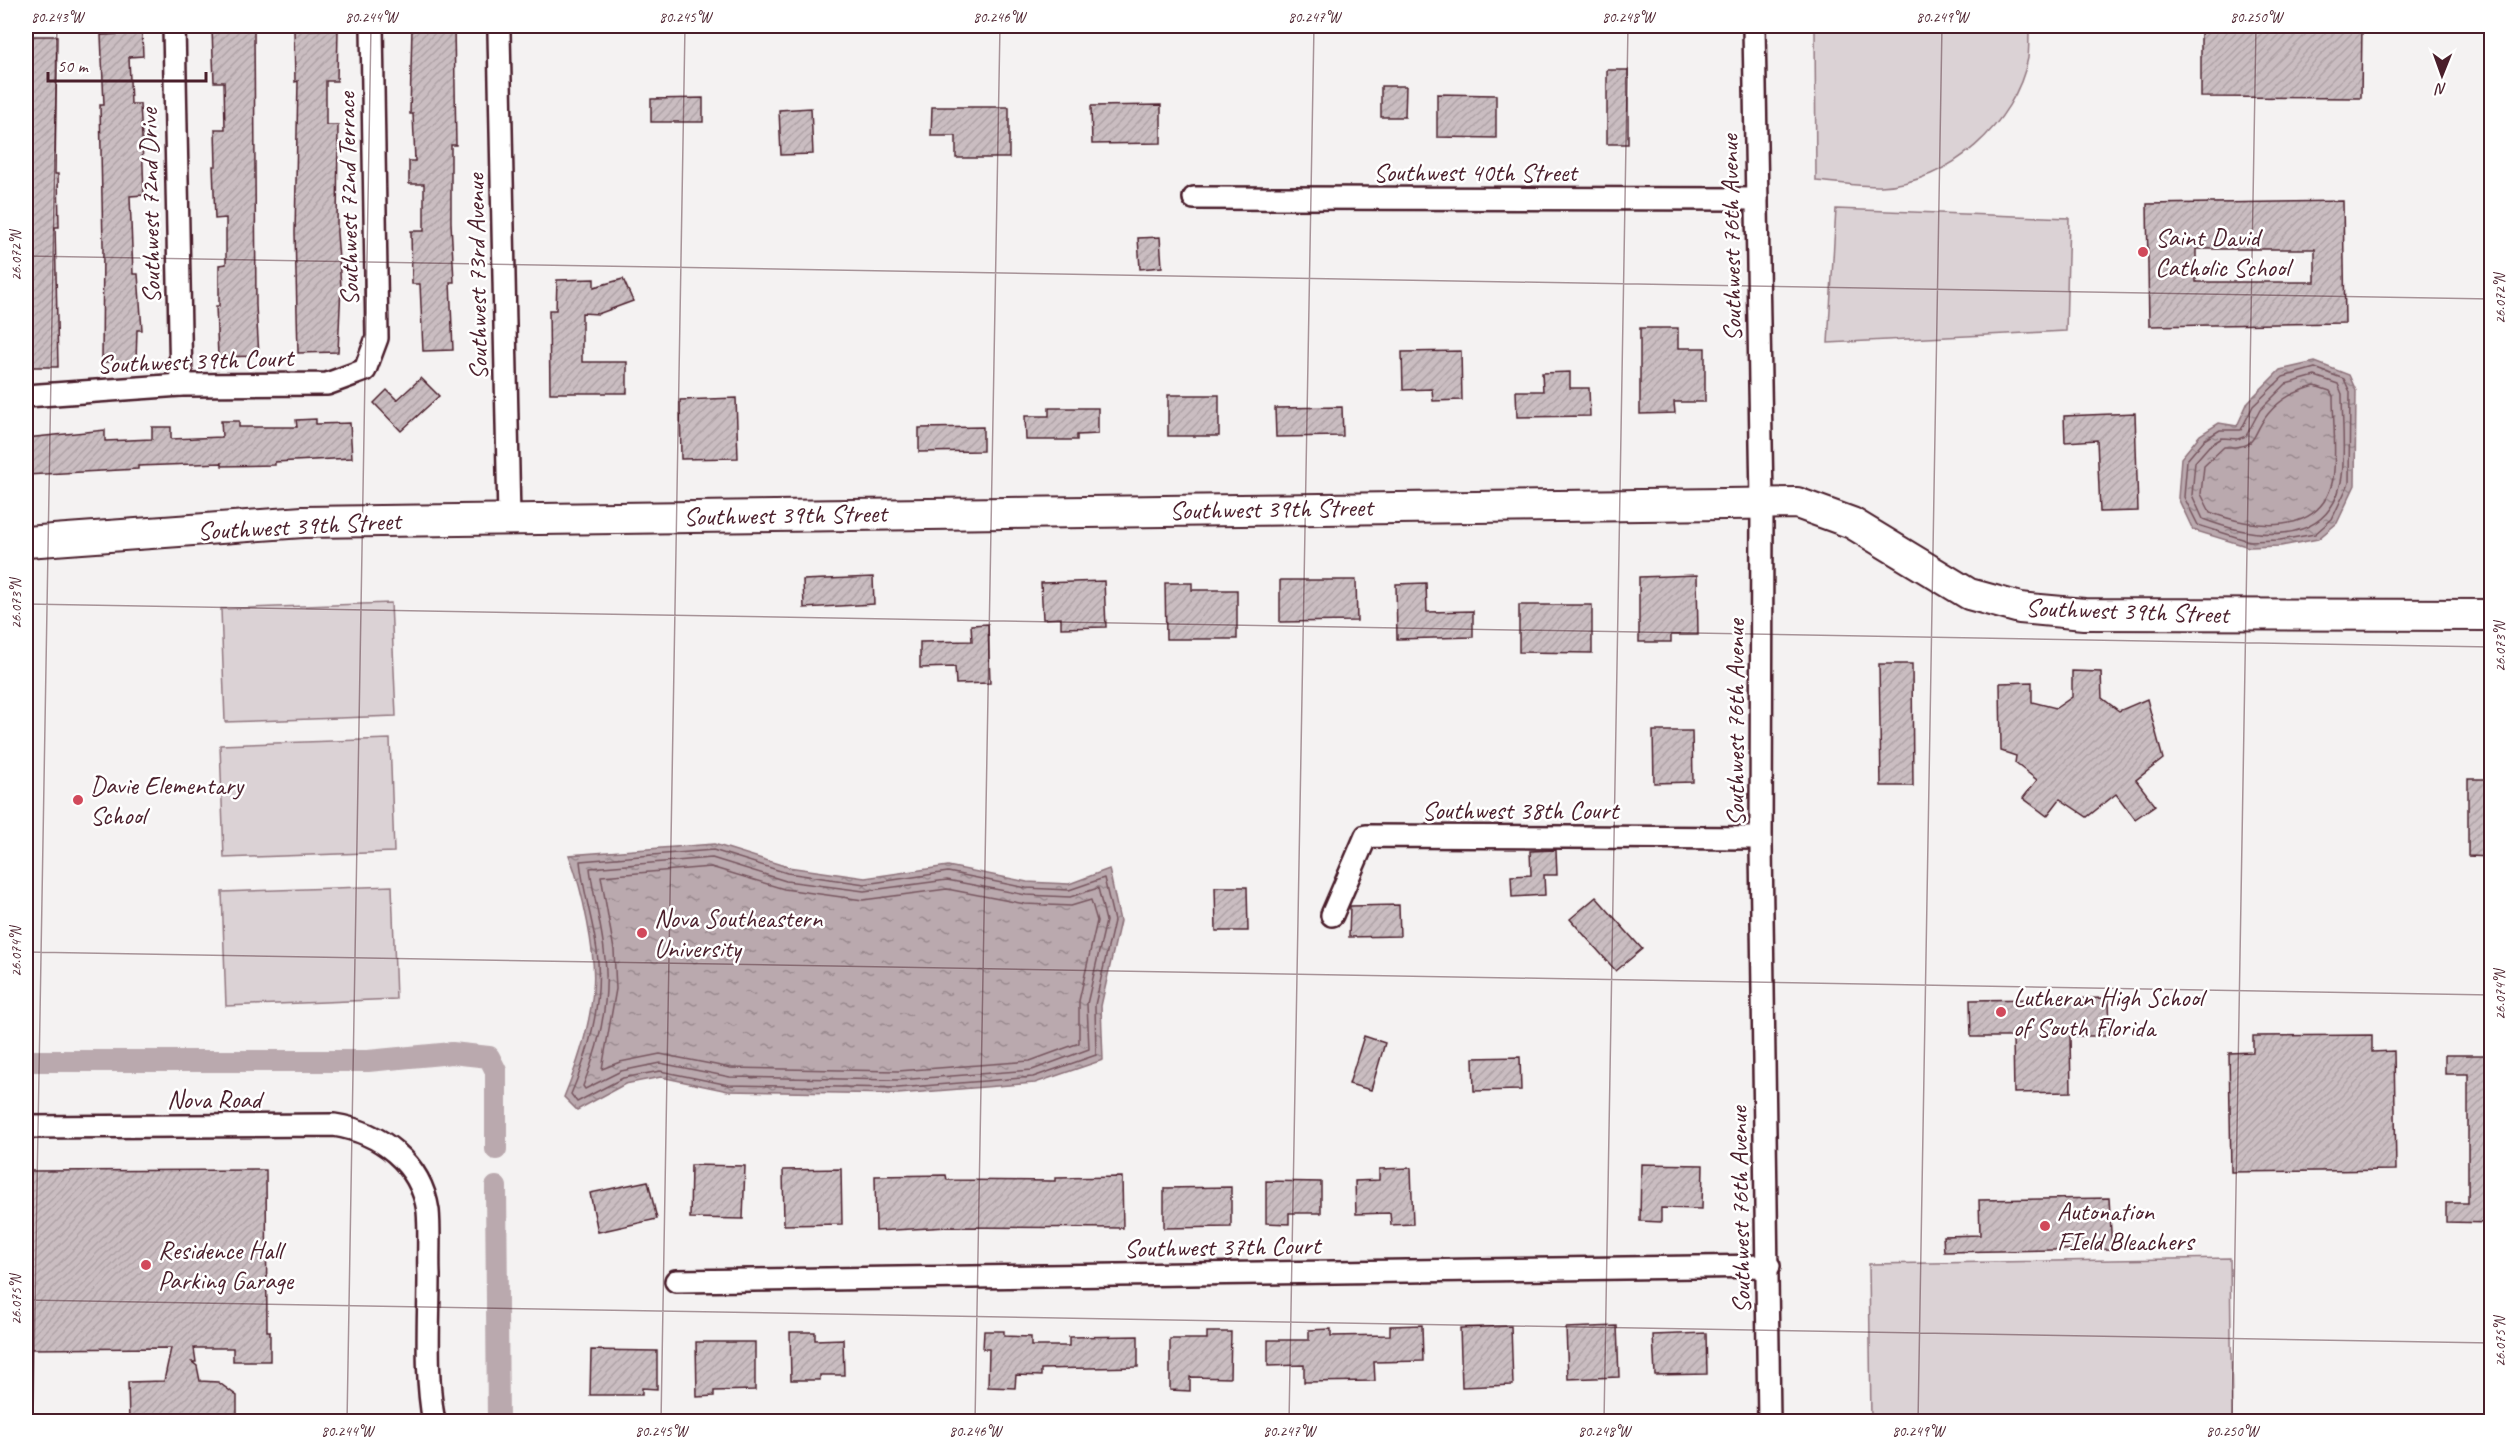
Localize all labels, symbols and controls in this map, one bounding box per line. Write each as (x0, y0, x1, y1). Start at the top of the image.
text: 80.243°W (31, 8, 86, 27)
text: 80.244°W (345, 8, 400, 27)
text: 80.245°W (659, 8, 714, 27)
text: 80.246°W (973, 8, 1028, 27)
text: 80.247°W (1288, 8, 1343, 27)
text: 80.248°W (1602, 8, 1657, 27)
text: 80.249°W (1916, 8, 1971, 27)
text: 80.250°W (2230, 8, 2285, 27)
scale bar (48, 45, 206, 83)
north arrow (2412, 45, 2472, 105)
text: 50 m (57, 55, 90, 77)
text: N (2434, 79, 2447, 99)
street label: Southwest 72nd Terrace (330, 90, 366, 306)
street label: Southwest 72nd Drive (132, 106, 168, 304)
street label: Southwest 76th Avenue (1713, 133, 1749, 342)
street label: Southwest 40th Street (1373, 156, 1579, 189)
street label: Southwest 73rd Avenue (459, 172, 495, 380)
place label: Saint David Catholic School (2155, 221, 2294, 284)
text: 26.072°N (7, 228, 26, 281)
marker: Saint David Catholic School (2136, 245, 2150, 259)
text: 26.072°N (2491, 271, 2510, 324)
street label: Southwest 39th Court (96, 341, 296, 381)
street label: Southwest 39th Street (1169, 491, 1375, 527)
street label: Southwest 39th Street (683, 497, 889, 533)
street label: Southwest 39th Street (197, 504, 404, 548)
text: 26.073°N (7, 576, 26, 629)
street label: Southwest 39th Street (2025, 591, 2232, 631)
street label: Southwest 76th Avenue (1719, 618, 1752, 827)
text: 26.073°N (2491, 619, 2510, 672)
place label: Davie Elementary School (90, 769, 245, 832)
marker: Davie Elementary School (71, 793, 85, 807)
street label: Southwest 38th Court (1422, 794, 1621, 827)
place label: Nova Southeastern University (654, 902, 823, 965)
text: 26.074°N (7, 924, 26, 977)
marker: Nova Southeastern University (635, 926, 649, 940)
text: 26.074°N (2491, 967, 2510, 1020)
place label: Lutheran High School of South Florida (2013, 981, 2208, 1044)
marker: Lutheran High School of South Florida (1994, 1005, 2008, 1019)
street label: Nova Road (167, 1083, 265, 1116)
street label: Southwest 76th Avenue (1722, 1105, 1758, 1314)
place label: Autonation FIeld Bleachers (2057, 1195, 2195, 1258)
marker: Autonation FIeld Bleachers (2038, 1219, 2052, 1233)
street label: Southwest 37th Court (1124, 1229, 1323, 1265)
place label: Residence Hall Parking Garage (158, 1234, 295, 1297)
marker: Residence Hall Parking Garage (139, 1258, 153, 1272)
text: 26.075°N (7, 1272, 26, 1325)
text: 26.075°N (2491, 1314, 2510, 1367)
text: 80.244°W (321, 1422, 376, 1441)
text: 80.245°W (635, 1422, 690, 1441)
text: 80.246°W (949, 1422, 1004, 1441)
text: 80.247°W (1263, 1422, 1318, 1441)
text: 80.248°W (1578, 1422, 1633, 1441)
text: 80.249°W (1892, 1422, 1947, 1441)
text: 80.250°W (2206, 1422, 2261, 1441)

